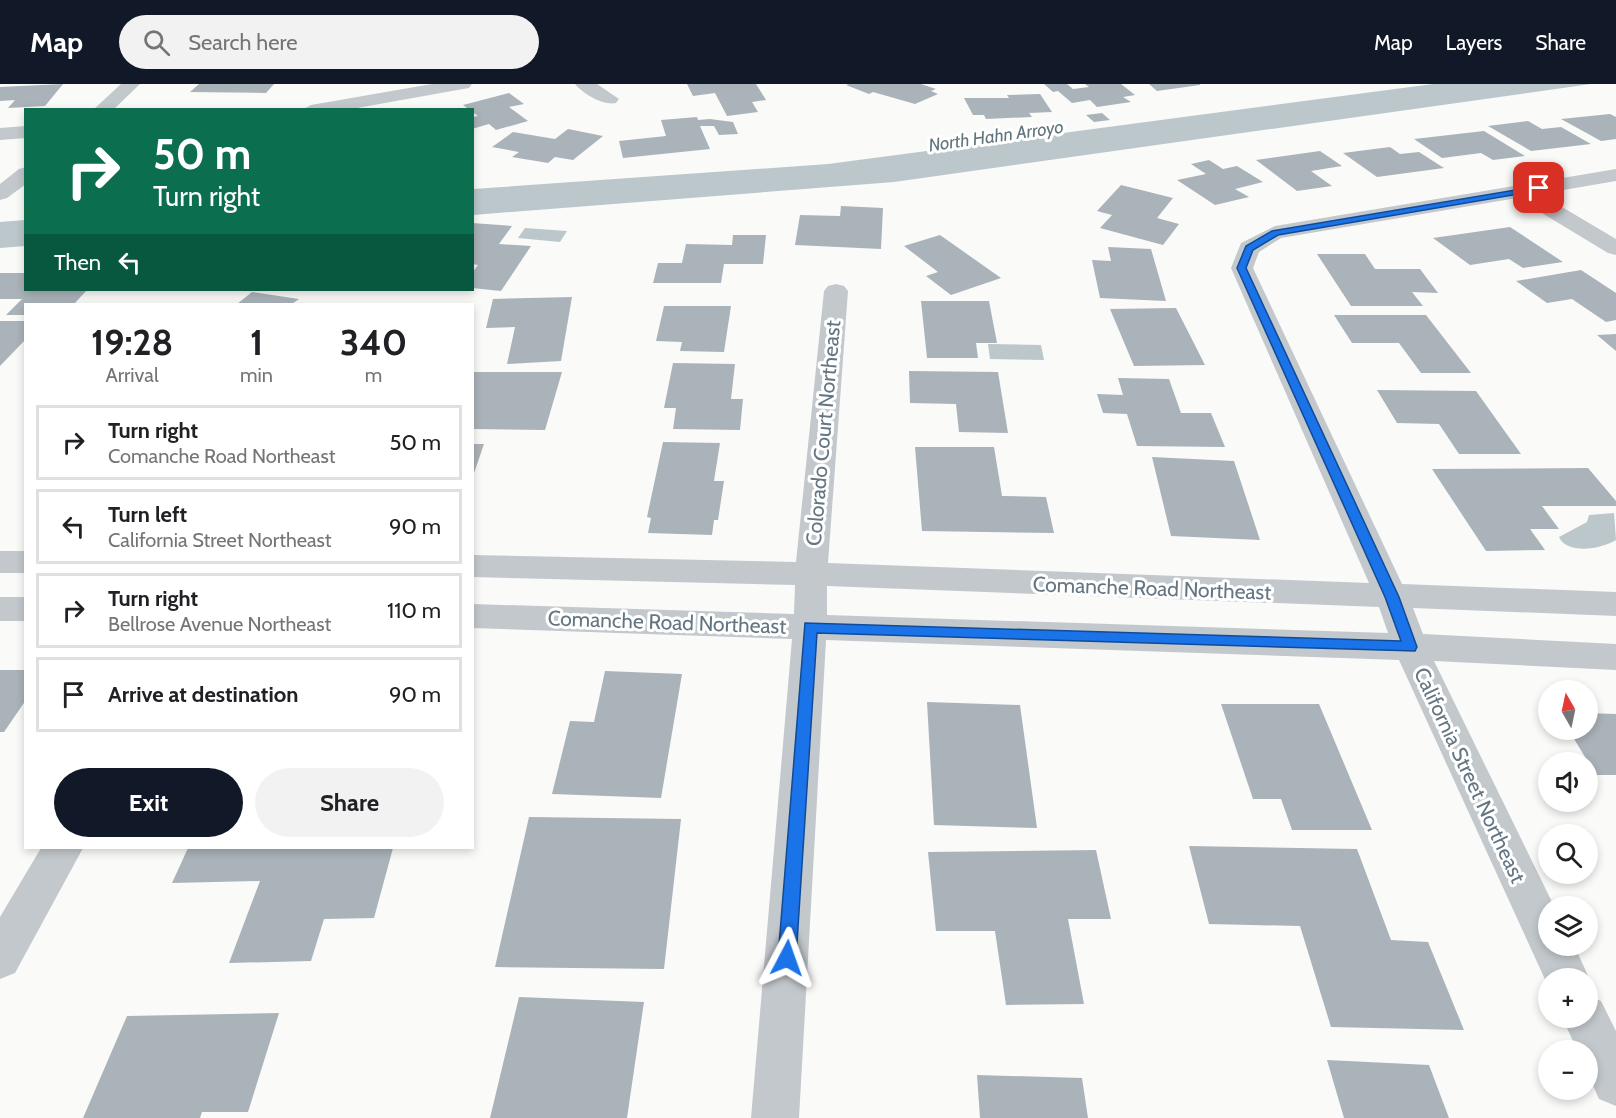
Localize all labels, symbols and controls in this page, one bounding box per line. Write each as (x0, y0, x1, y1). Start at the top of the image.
search box (119, 15, 539, 69)
text: Map (30, 25, 83, 59)
icon: search (140, 26, 173, 59)
text: Search here (188, 29, 297, 56)
text: Map (1374, 30, 1413, 55)
text: Layers (1446, 30, 1502, 55)
text: Share (1535, 30, 1586, 55)
water label: North Hahn Arroyo (927, 116, 1065, 156)
text: 50 m (153, 128, 251, 180)
icon: right (54, 132, 132, 210)
pin (1513, 162, 1564, 213)
icon: arrive (1522, 171, 1555, 204)
text: Turn right (153, 180, 260, 213)
icon: left (113, 246, 146, 279)
text: Then (54, 249, 101, 276)
street label: Colorado Court Northeast (801, 319, 845, 547)
text: 19:28 (91, 320, 173, 364)
text: 1 (250, 320, 263, 364)
text: 340 (340, 320, 407, 364)
text: Arrival (105, 363, 159, 387)
text: min (240, 363, 273, 387)
text: m (365, 363, 382, 387)
text: Turn right (108, 417, 198, 444)
icon: right (57, 426, 90, 459)
text: 50 m (389, 429, 441, 456)
text: Comanche Road Northeast (108, 444, 335, 468)
text: Turn left (108, 501, 187, 528)
icon: left (57, 510, 90, 543)
text: 90 m (389, 513, 441, 540)
text: California Street Northeast (108, 528, 332, 552)
street label: Comanche Road Northeast (1032, 571, 1272, 605)
text: Turn right (108, 585, 198, 612)
icon: right (57, 594, 90, 627)
text: 110 m (387, 597, 441, 624)
street label: Comanche Road Northeast (547, 605, 787, 639)
text: Bellrose Avenue Northeast (108, 612, 331, 636)
street label: California Street Northeast (1409, 663, 1531, 887)
icon: arrive (57, 678, 90, 711)
north arrow (1538, 680, 1598, 740)
map controls (1538, 680, 1598, 1100)
text: Arrive at destination (108, 681, 298, 708)
text: 90 m (389, 681, 441, 708)
button: sound (1538, 752, 1598, 812)
button: Exit (54, 768, 243, 837)
button: Share (255, 768, 444, 837)
button: search (1538, 824, 1598, 884)
button: layers (1538, 896, 1598, 956)
position arrow (755, 926, 819, 990)
button: + (1538, 968, 1598, 1028)
button: − (1538, 1040, 1598, 1100)

